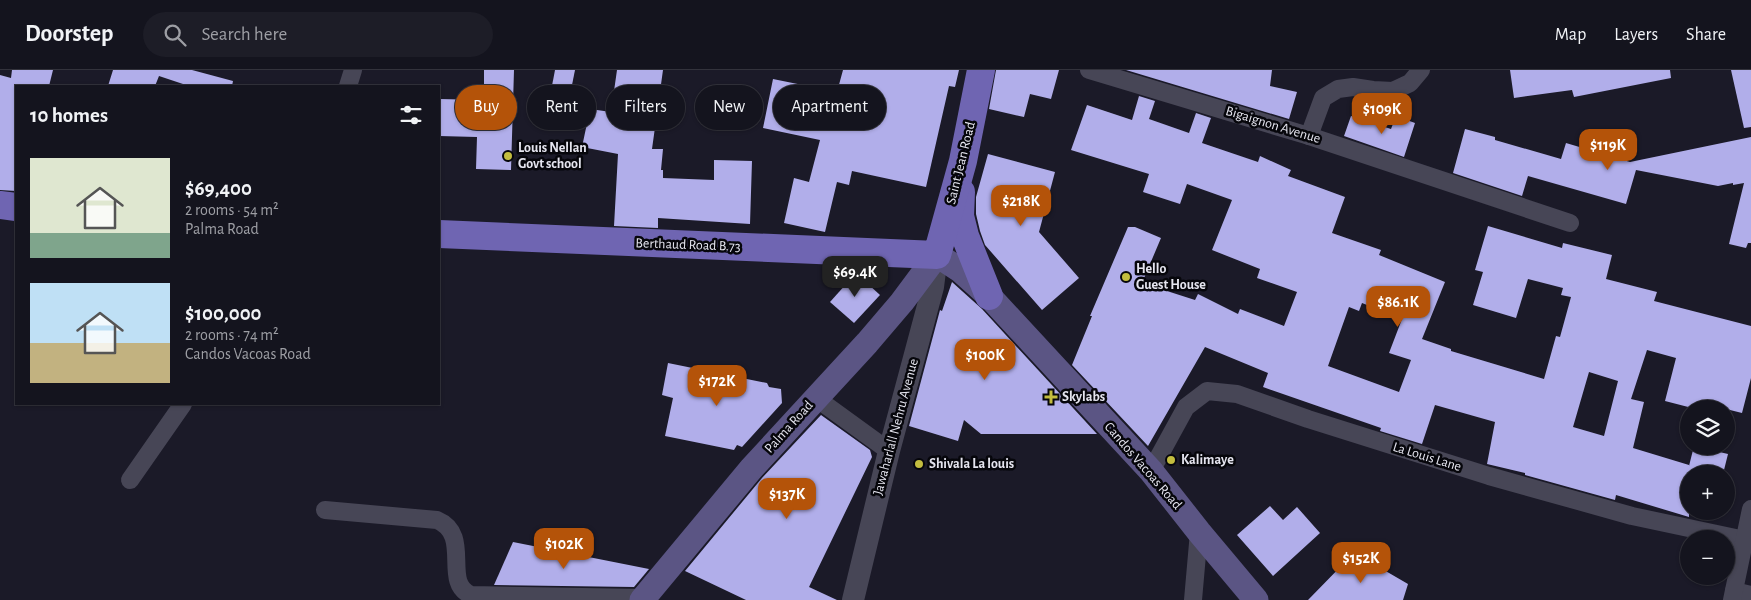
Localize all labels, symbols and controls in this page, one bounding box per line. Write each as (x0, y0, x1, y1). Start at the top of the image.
search box (143, 12, 493, 57)
icon: search (161, 21, 189, 49)
text: Doorstep (25, 22, 113, 46)
text: Search here (201, 25, 287, 44)
text: Map (1555, 26, 1586, 44)
text: Layers (1614, 26, 1658, 44)
text: Share (1686, 26, 1726, 44)
chip: Buy (455, 85, 517, 130)
chip: Rent (527, 85, 596, 130)
chip: Filters (606, 85, 685, 130)
chip: New (695, 85, 763, 130)
chip: Apartment (773, 85, 886, 130)
pin: $109K (1347, 92, 1417, 135)
icon: filters (397, 101, 425, 129)
text: $109K (1363, 101, 1401, 117)
street label: Bigaignon Avenue (1224, 104, 1322, 146)
text: 10 homes (30, 105, 108, 126)
street label: Saint Jean Road (944, 120, 978, 206)
pin: $119K (1573, 128, 1643, 171)
text: $119K (1590, 137, 1626, 153)
place label: Louis Nellan Govt school (518, 141, 587, 171)
marker: Louis Nellan Govt school (502, 150, 514, 162)
icon: home (70, 178, 130, 238)
text: $69,400 (185, 178, 252, 199)
pin: $218K (986, 184, 1056, 227)
text: $218K (1002, 193, 1040, 209)
text: 2 rooms · 54 m² (185, 202, 279, 218)
text: Palma Road (185, 221, 259, 237)
street label: Berthaud Road B.73 (635, 236, 741, 254)
pin: $69.4K (814, 256, 896, 298)
place label: Hello Guest House (1136, 262, 1206, 292)
text: $69.4K (833, 264, 877, 280)
marker: Hello Guest House (1120, 271, 1132, 283)
pin: $86.1K (1357, 286, 1439, 328)
text: $86.1K (1377, 294, 1419, 310)
icon: home (70, 303, 130, 363)
text: $100,000 (185, 303, 262, 324)
text: 2 rooms · 74 m² (185, 327, 279, 343)
pin: $100K (950, 338, 1020, 381)
text: Candos Vacoas Road (185, 346, 311, 362)
text: $100K (966, 347, 1004, 363)
street label: Jawaharlall Nehru Avenue (871, 357, 921, 497)
pin: $172K (682, 364, 752, 407)
text: $172K (699, 373, 735, 389)
marker: Skylabs (1044, 390, 1058, 404)
place label: Skylabs (1062, 390, 1105, 404)
street label: Palma Road (762, 398, 816, 456)
map controls (1680, 400, 1735, 585)
button: layers (1680, 400, 1735, 455)
street label: Candos Vacoas Road (1102, 420, 1184, 512)
street label: La Louis Lane (1391, 440, 1463, 474)
place label: Kalimaye (1181, 453, 1234, 467)
marker: Kalimaye (1165, 454, 1177, 466)
place label: Shivala La louis (929, 457, 1014, 471)
marker: Shivala La louis (913, 458, 925, 470)
button: + (1680, 465, 1735, 520)
pin: $137K (752, 478, 822, 520)
text: $137K (769, 486, 805, 502)
pin: $102K (529, 528, 599, 570)
button: − (1680, 530, 1735, 585)
text: $102K (545, 536, 583, 552)
pin: $152K (1326, 542, 1396, 584)
text: $152K (1343, 550, 1379, 566)

